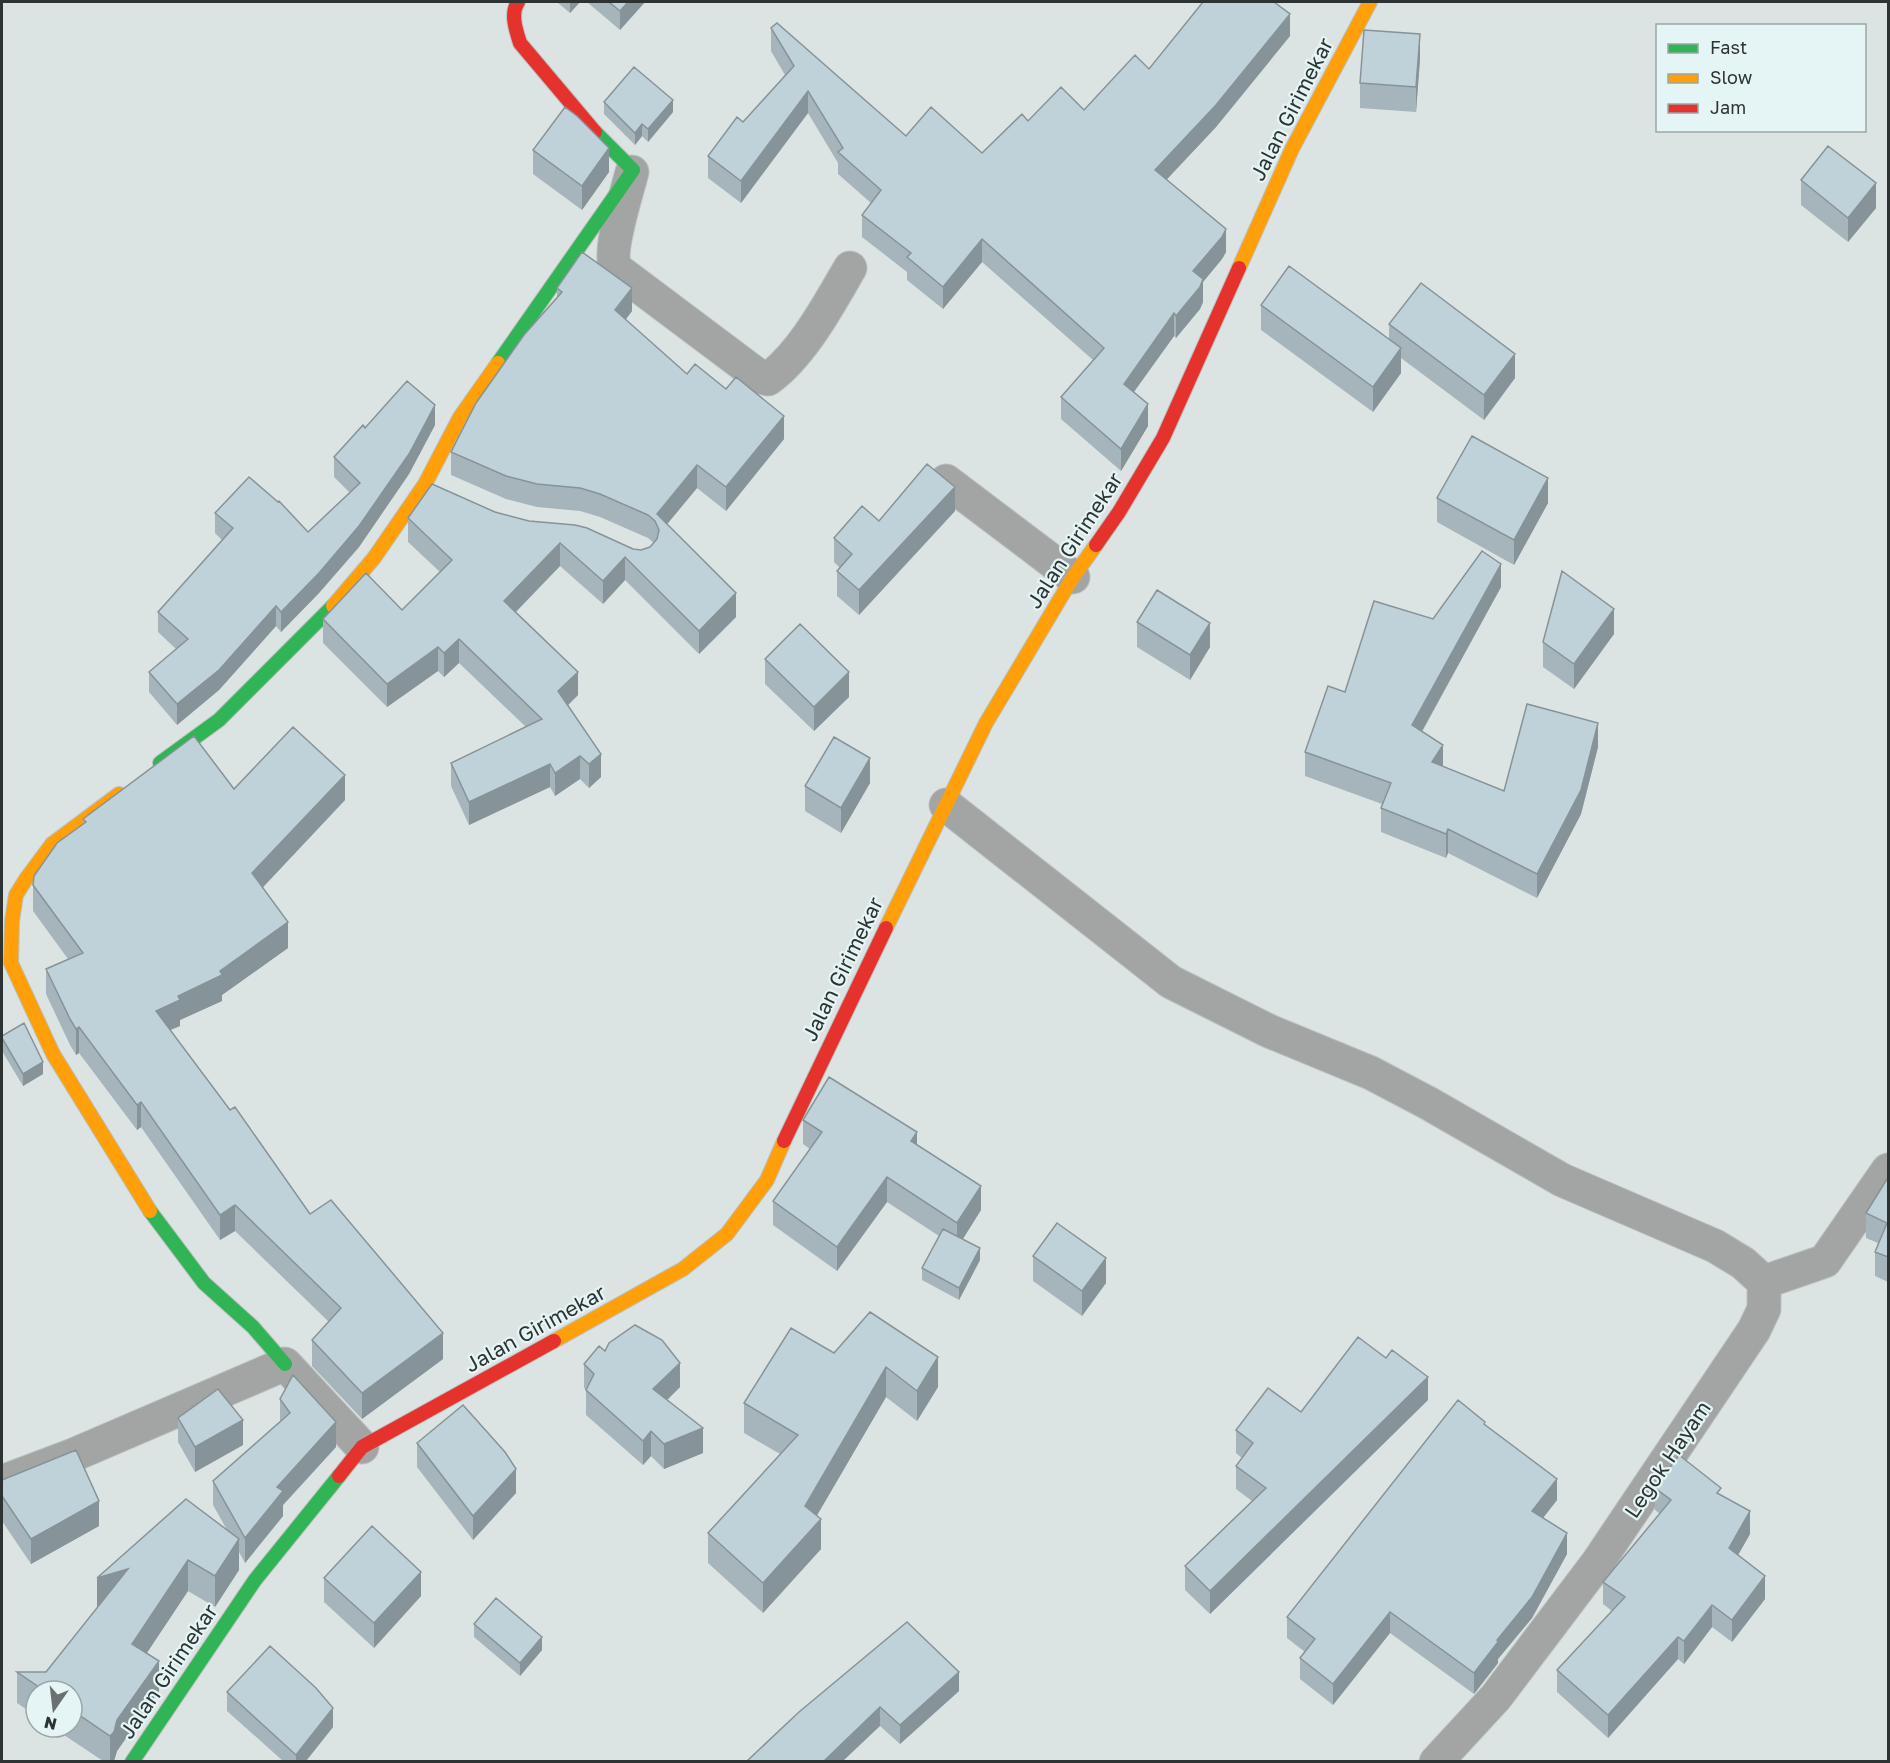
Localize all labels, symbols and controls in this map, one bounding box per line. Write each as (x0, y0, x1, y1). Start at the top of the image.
legend (1656, 24, 1866, 132)
street label: Jalan Girimekar (1244, 33, 1338, 185)
text: Fast (1710, 36, 1747, 58)
text: Slow (1710, 66, 1753, 88)
text: Jam (1710, 96, 1746, 118)
street label: Jalan Girimekar (1020, 467, 1128, 613)
street label: Jalan Girimekar (796, 893, 888, 1045)
street label: Jalan Girimekar (460, 1279, 610, 1377)
street label: Legok Hayam (1618, 1396, 1716, 1522)
street label: Jalan Girimekar (113, 1599, 223, 1743)
north arrow (24, 1679, 84, 1739)
text: N (42, 1712, 59, 1735)

